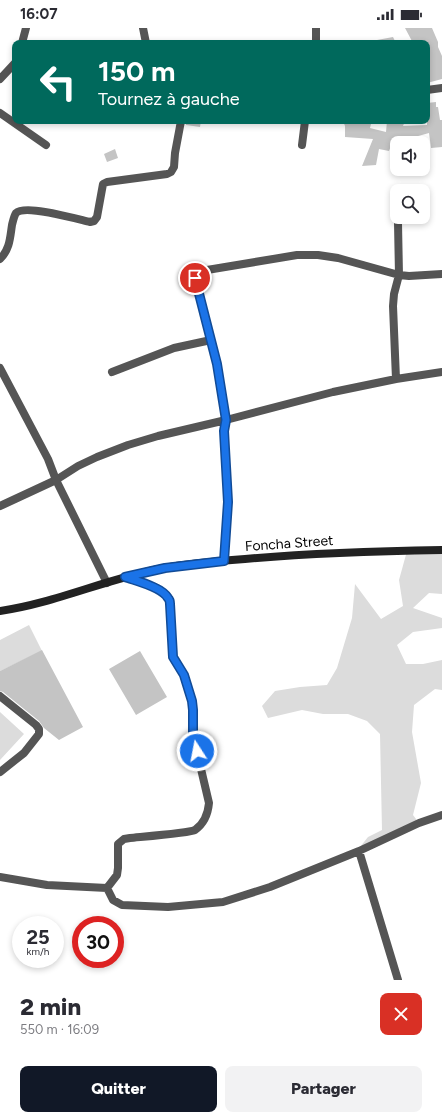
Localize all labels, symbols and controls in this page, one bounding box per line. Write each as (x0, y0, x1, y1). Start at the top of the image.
text: 16:07 (20, 5, 58, 23)
text: 150 m (98, 54, 175, 88)
icon: left (32, 56, 84, 108)
text: Tournez à gauche (98, 88, 240, 110)
map controls (390, 136, 430, 224)
button: sound (390, 136, 430, 176)
button: search (390, 184, 430, 224)
pin (178, 261, 212, 295)
icon: arrive (184, 267, 206, 289)
street label: Foncha Street (244, 532, 334, 555)
position arrow (176, 730, 218, 772)
speed limit sign: 30 (72, 916, 124, 968)
text: 25 (26, 925, 50, 949)
text: km/h (27, 945, 49, 958)
text: 2 min (20, 992, 81, 1021)
button: close (380, 993, 422, 1035)
text: 550 m · 16:09 (20, 1022, 99, 1037)
button: Quitter (20, 1066, 217, 1112)
button: Partager (225, 1066, 422, 1112)

